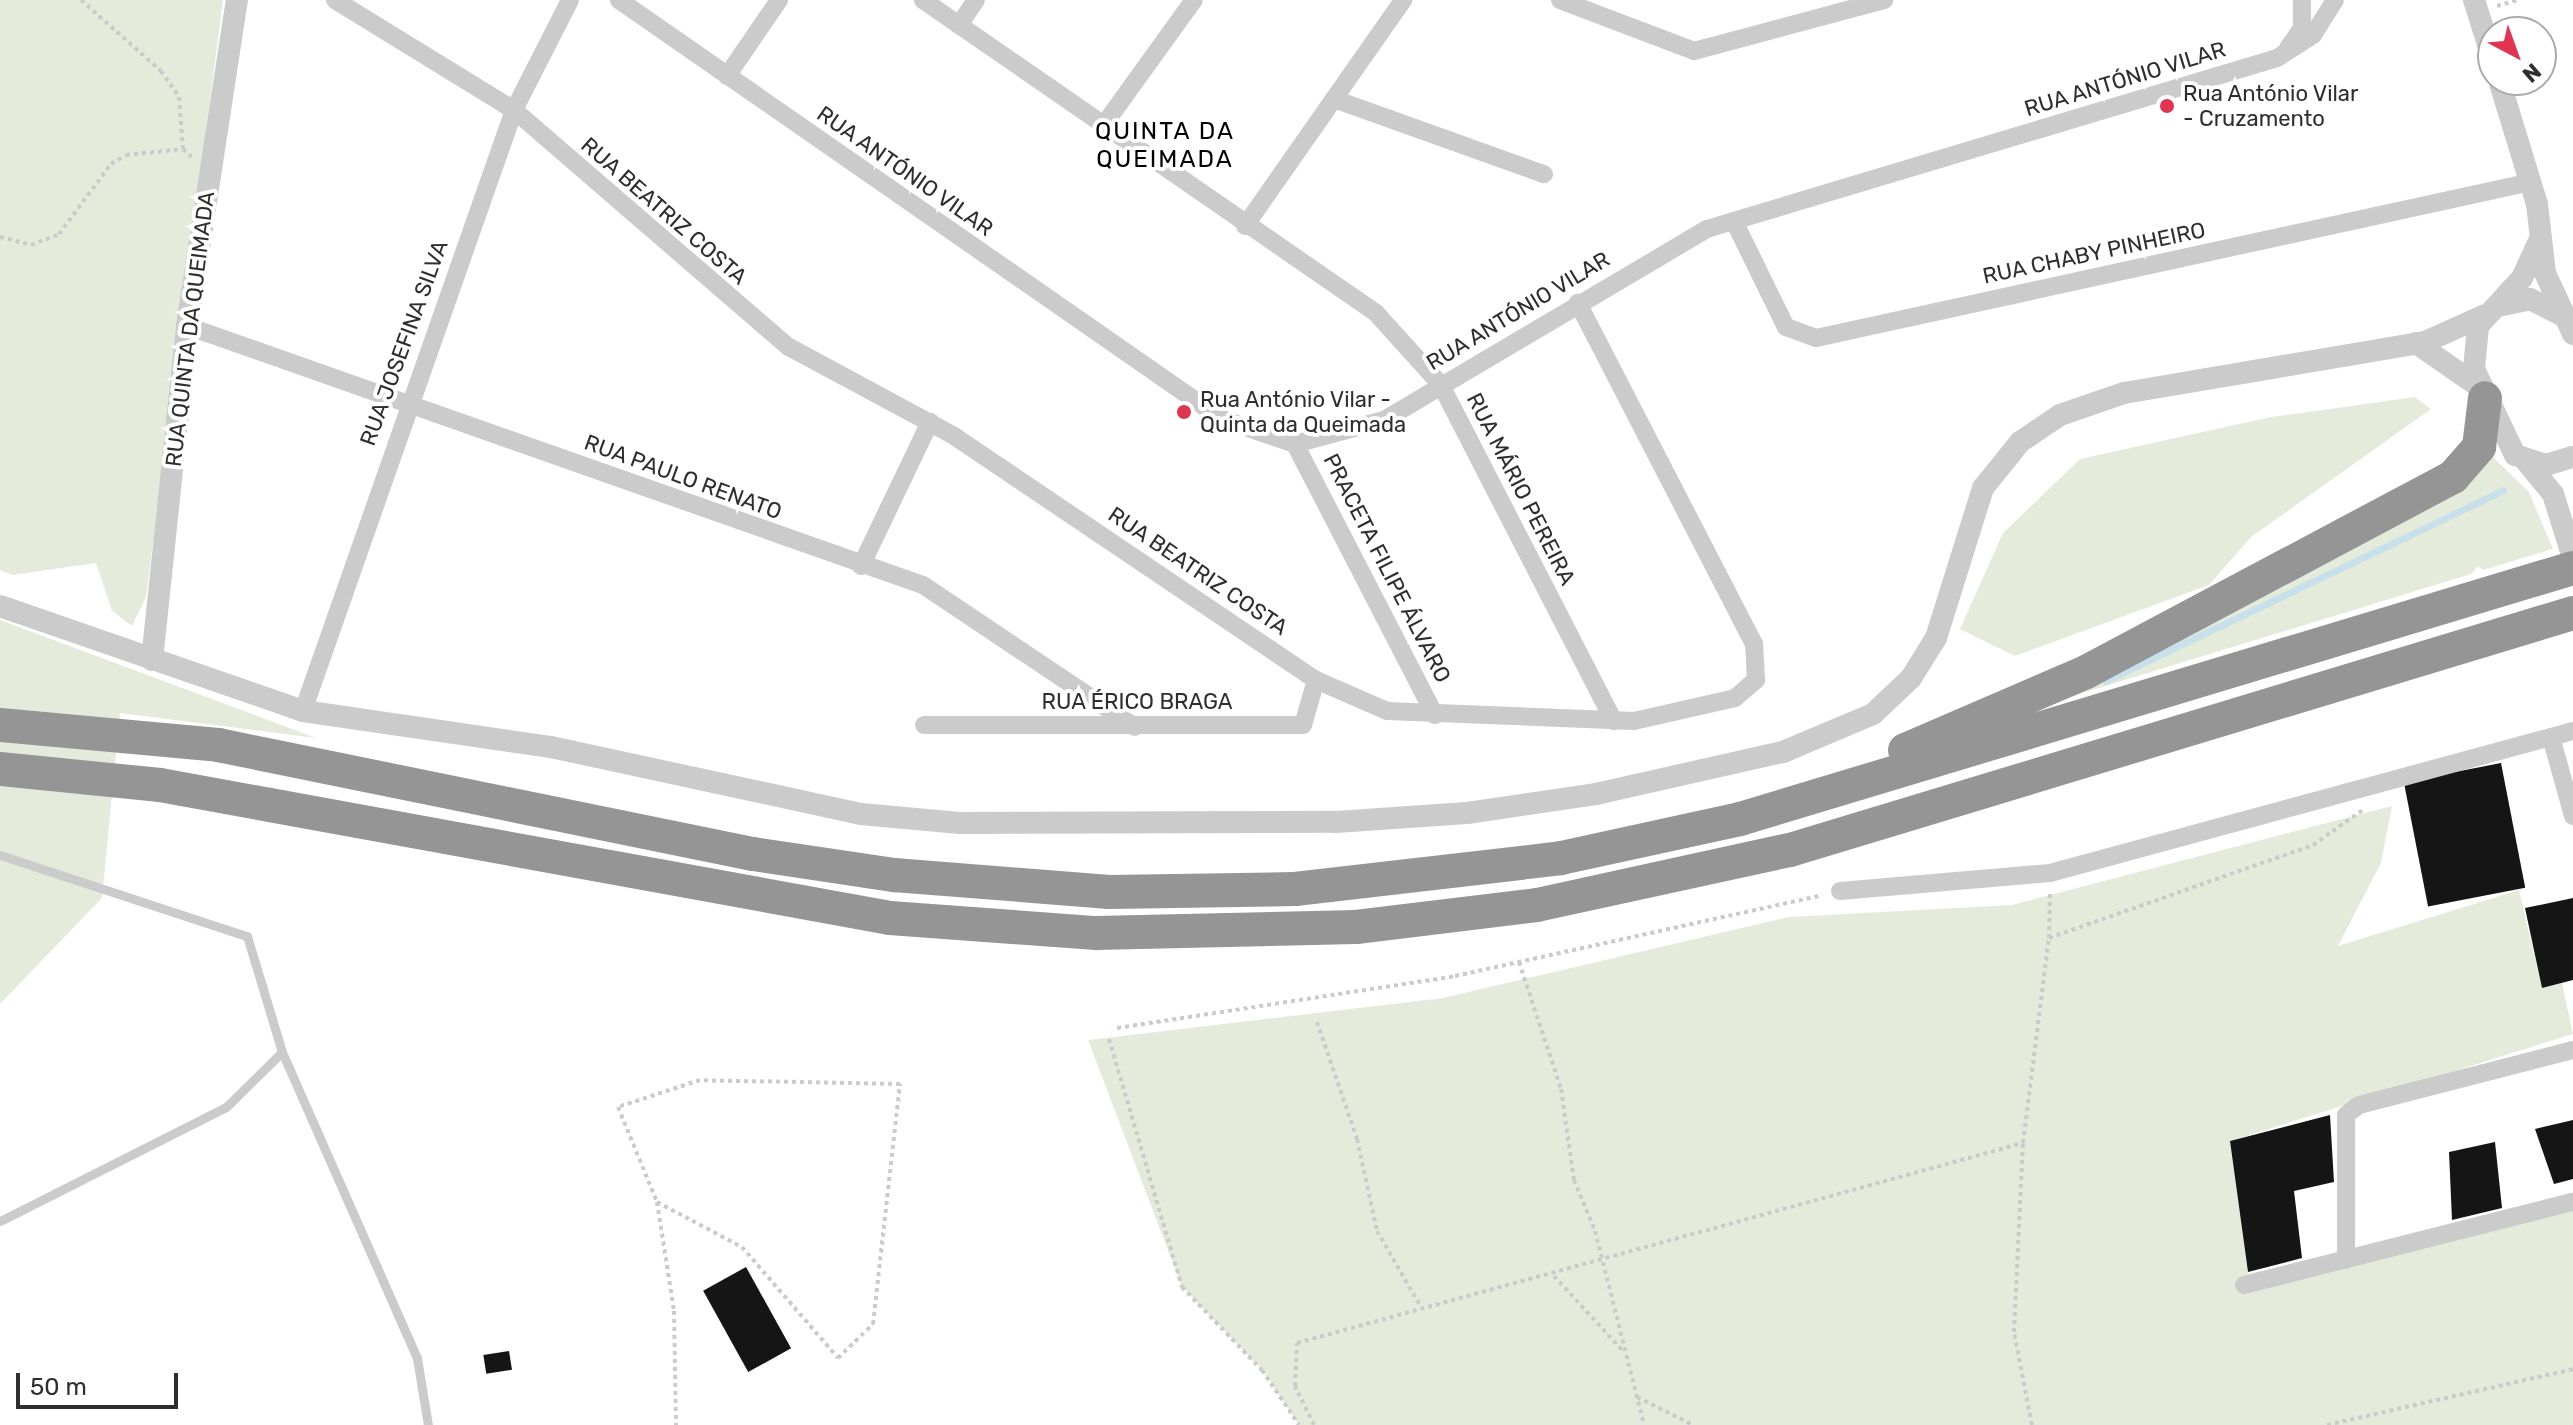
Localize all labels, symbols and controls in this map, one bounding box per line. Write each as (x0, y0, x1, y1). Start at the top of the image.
north arrow (2477, 16, 2557, 96)
street label: RUA ANTÓNIO VILAR (2020, 36, 2230, 122)
text: N (2517, 58, 2547, 88)
place label: Rua António Vilar - Cruzamento (2183, 80, 2360, 132)
marker: Rua António Vilar - Cruzamento (2158, 97, 2176, 115)
street label: RUA ANTÓNIO VILAR (811, 100, 999, 242)
district label: QUINTA DA QUEIMADA (1095, 118, 1235, 174)
street label: RUA BEATRIZ COSTA (576, 132, 752, 290)
street label: RUA QUINTA DA QUEIMADA (160, 189, 220, 469)
street label: RUA CHABY PINHEIRO (1980, 216, 2208, 290)
street label: RUA JOSEFINA SILVA (354, 236, 454, 450)
street label: RUA ANTÓNIO VILAR (1421, 245, 1615, 377)
place label: Rua António Vilar - Quinta da Queimada (1200, 386, 1406, 438)
street label: RUA MÁRIO PEREIRA (1461, 388, 1581, 590)
marker: Rua António Vilar - Quinta da Queimada (1175, 403, 1193, 421)
street label: RUA PAULO RENATO (580, 429, 786, 525)
street label: PRACETA FILIPE ÁLVARO (1317, 449, 1457, 687)
street label: RUA BEATRIZ COSTA (1103, 501, 1293, 641)
street label: RUA ÉRICO BRAGA (1041, 689, 1233, 715)
scale bar (20, 1357, 182, 1407)
text: 50 m (30, 1373, 87, 1401)

